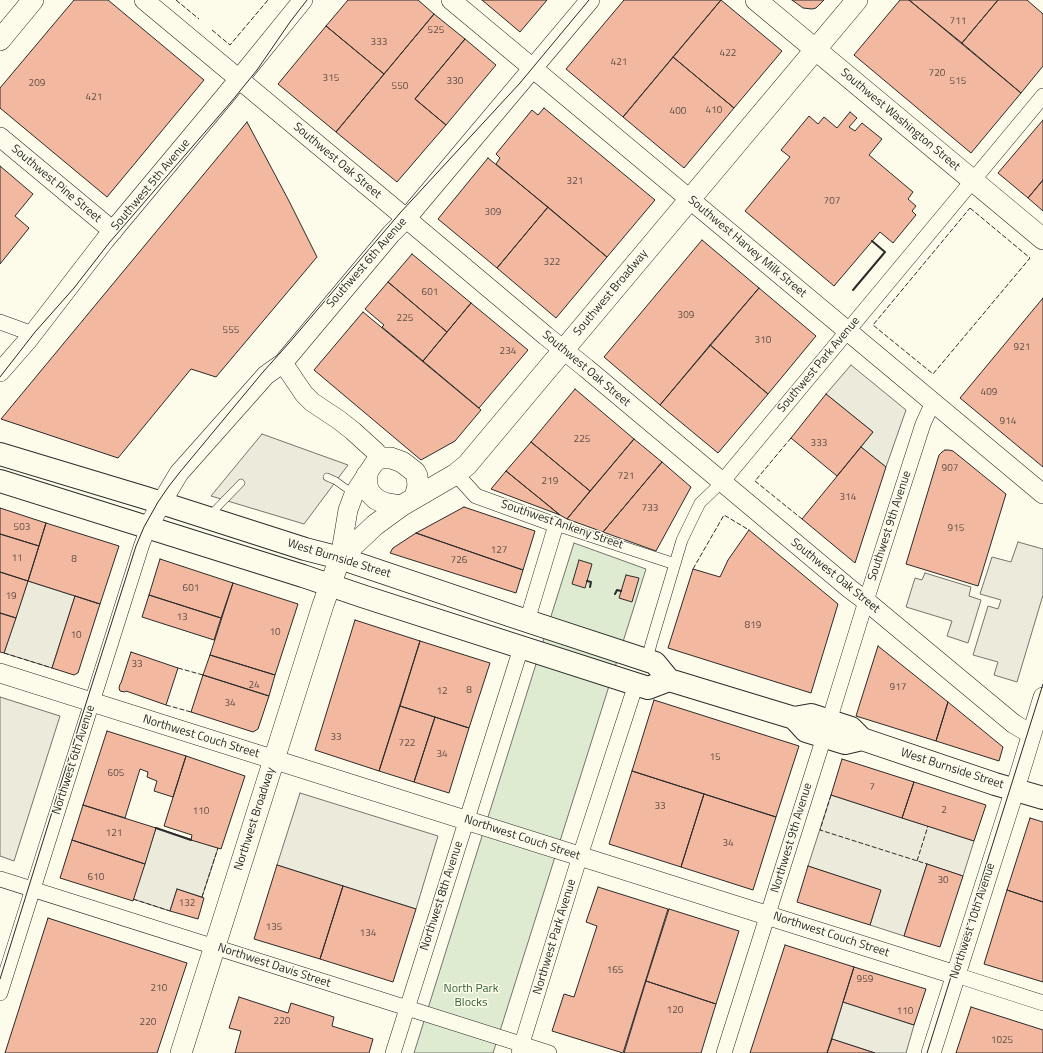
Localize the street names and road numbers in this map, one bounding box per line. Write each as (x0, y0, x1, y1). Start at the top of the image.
street label: Southwest Washington Street (837, 66, 963, 174)
street label: Southwest Oak Street (290, 120, 384, 202)
street label: Southwest 5th Avenue (109, 136, 193, 234)
street label: Southwest Pine Street (8, 142, 104, 226)
street label: Southwest Harvey Milk Street (685, 193, 809, 301)
street label: Southwest 6th Avenue (324, 215, 410, 311)
street label: Southwest Broadway (571, 247, 651, 339)
street label: Southwest Park Avenue (775, 314, 863, 416)
street label: Southwest Oak Street (539, 328, 633, 410)
street label: Southwest 9th Avenue (865, 469, 915, 583)
street label: Southwest Ankeny Street (499, 497, 625, 553)
street label: West Burnside Street (286, 536, 392, 582)
street label: Southwest Oak Street (787, 536, 883, 616)
street label: Northwest 6th Avenue (49, 703, 99, 817)
street label: Northwest Couch Street (141, 712, 261, 762)
street label: West Burnside Street (899, 746, 1005, 792)
street label: Northwest Broadway (232, 766, 278, 872)
street label: Northwest 9th Avenue (768, 781, 816, 895)
street label: Northwest Couch Street (462, 812, 582, 864)
street label: Northwest 8th Avenue (417, 839, 467, 953)
street label: Northwest 10th Avenue (947, 861, 999, 981)
street label: Northwest Park Avenue (531, 878, 579, 996)
street label: Northwest Couch Street (771, 909, 891, 961)
street label: Northwest Davis Street (216, 941, 332, 991)

